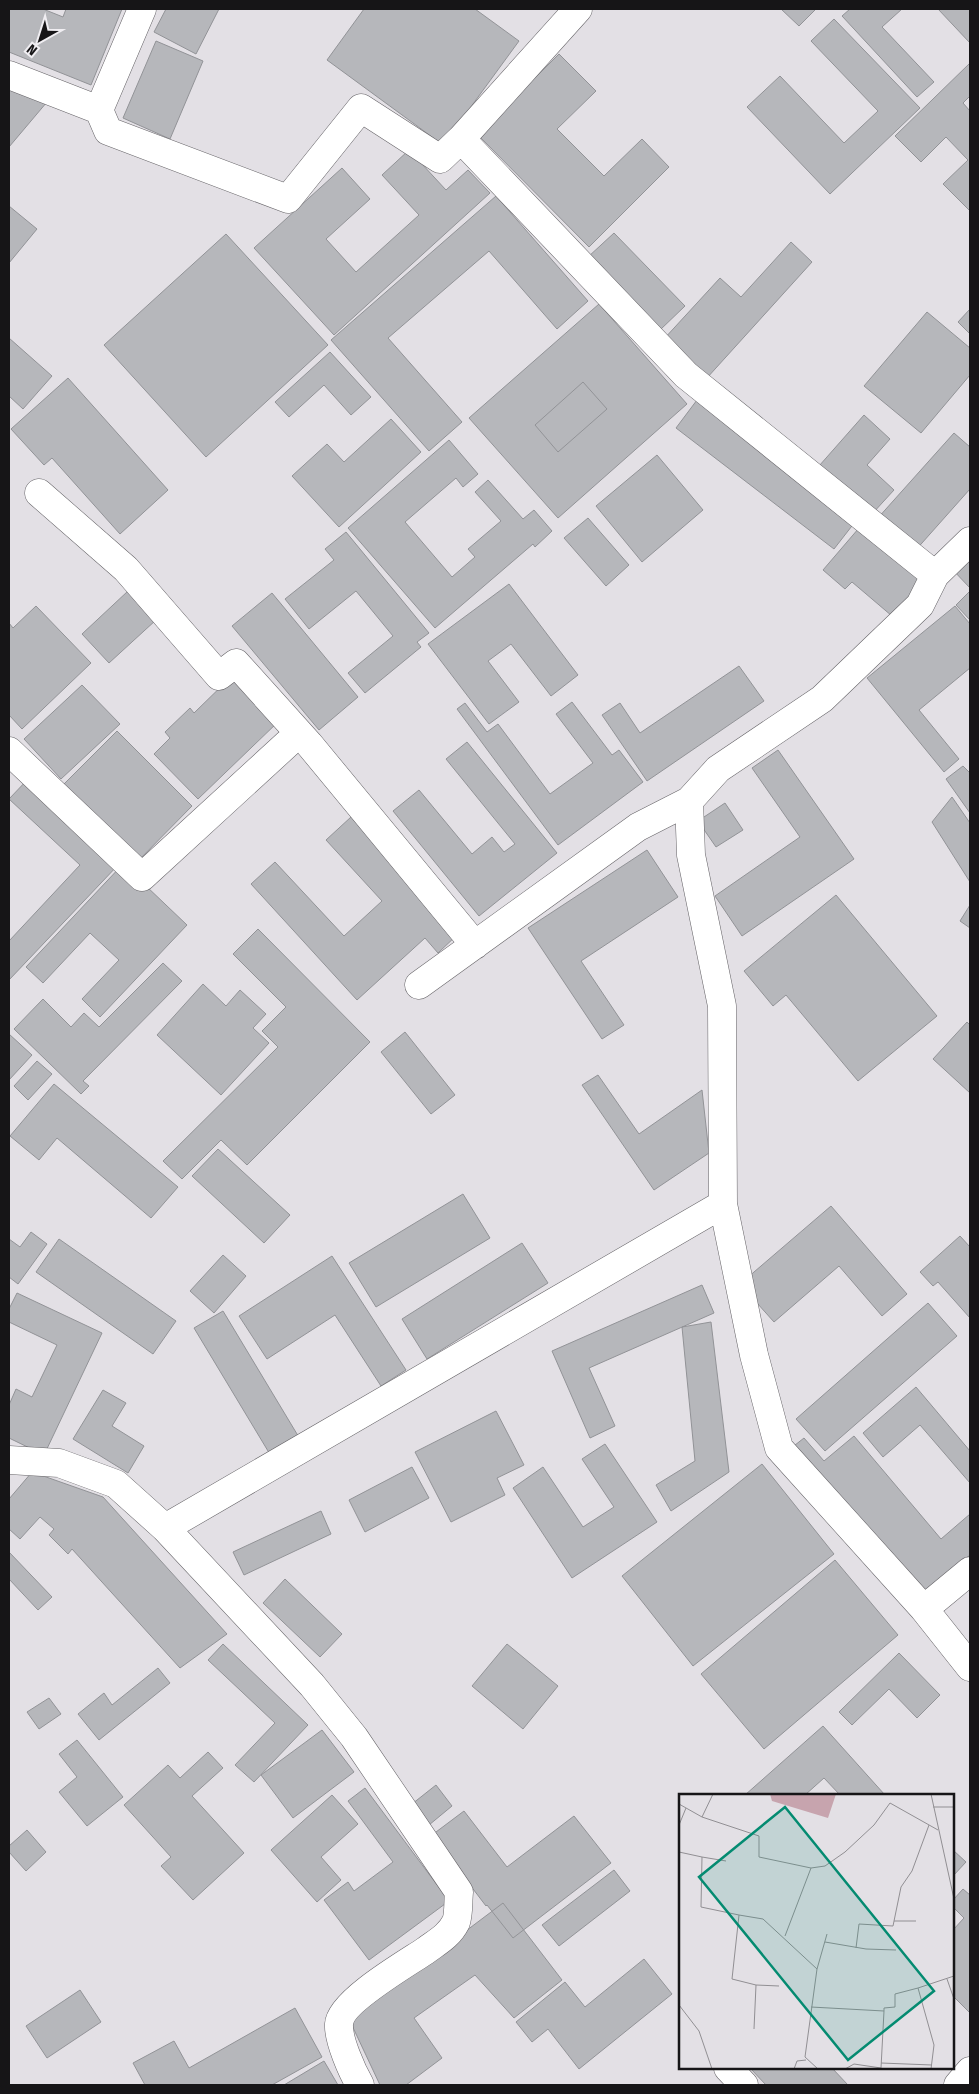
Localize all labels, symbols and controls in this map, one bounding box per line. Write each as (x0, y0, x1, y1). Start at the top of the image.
north arrow (15, 15, 65, 65)
text: N (24, 40, 41, 59)
inset map (679, 1794, 954, 2069)

